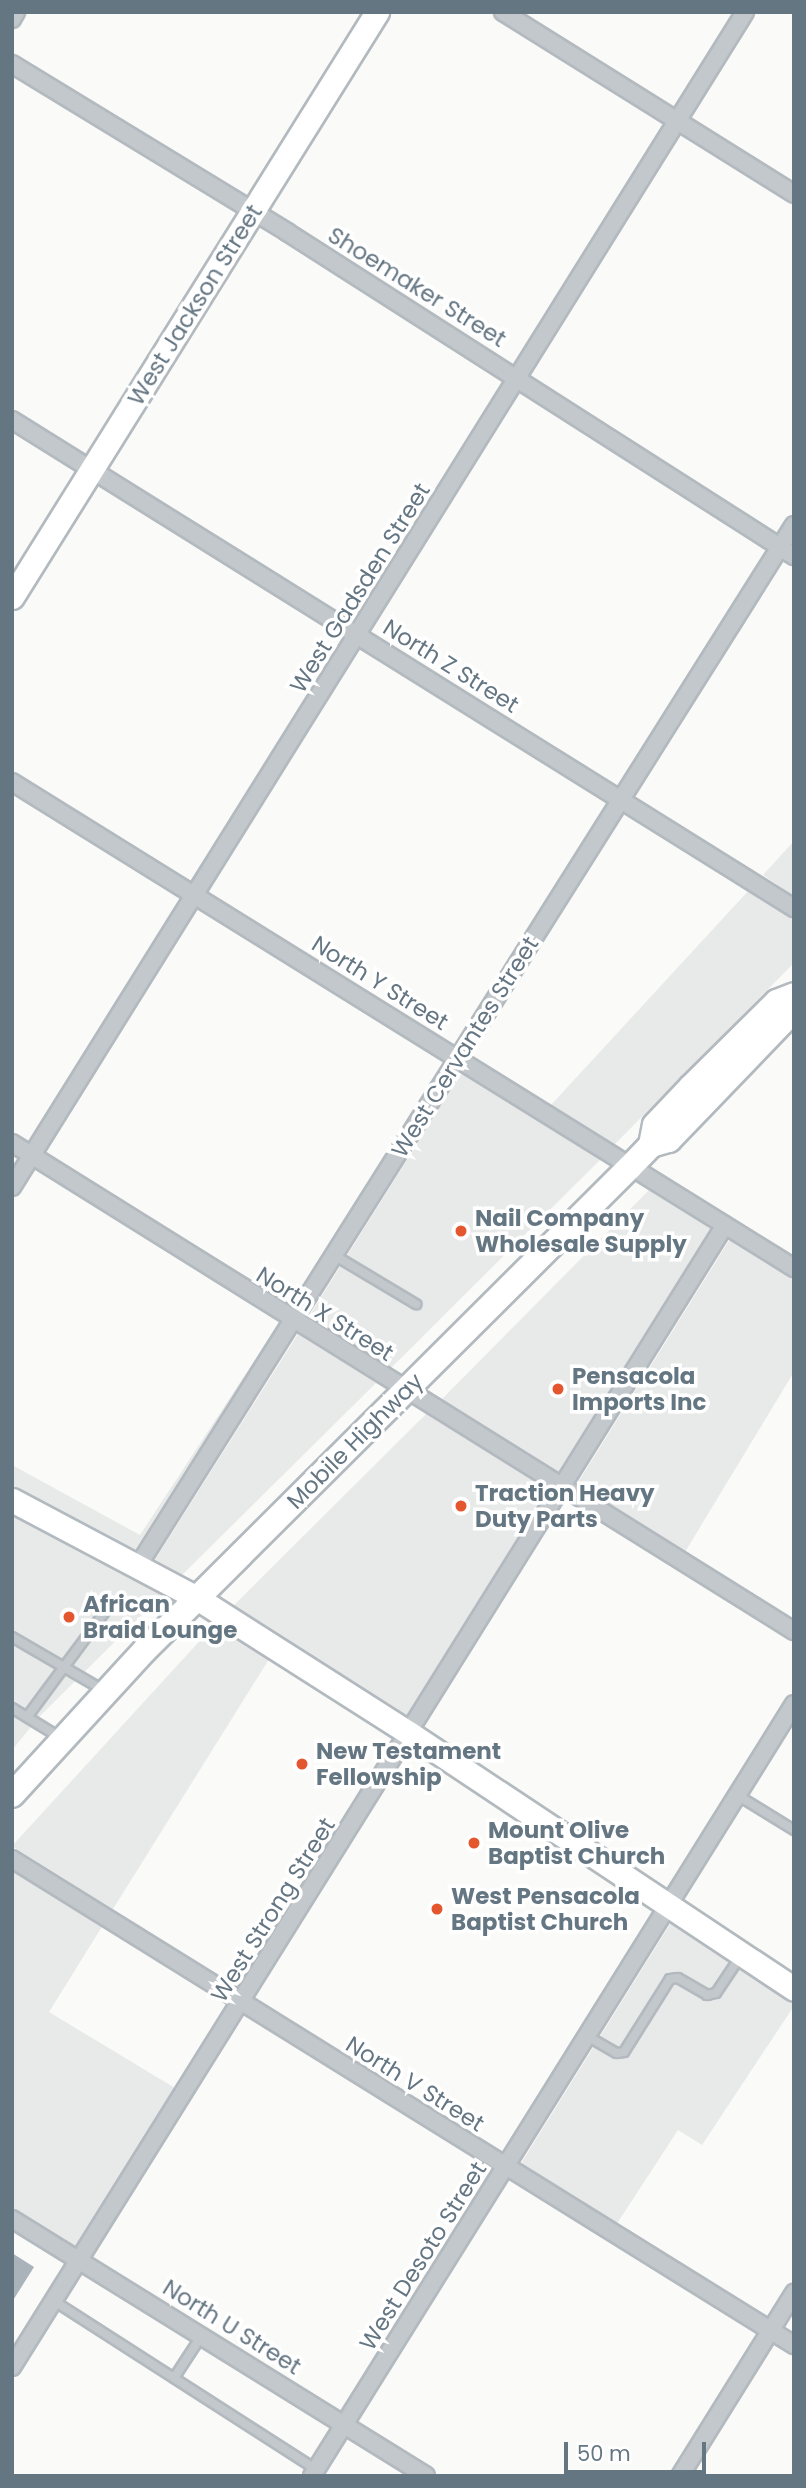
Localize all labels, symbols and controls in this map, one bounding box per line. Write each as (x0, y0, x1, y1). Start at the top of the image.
street label: West Jackson Street (122, 199, 268, 411)
street label: Shoemaker Street (323, 221, 511, 353)
street label: West Gadsden Street (284, 478, 436, 698)
street label: North Z Street (378, 613, 524, 719)
street label: North Y Street (307, 930, 453, 1036)
street label: West Cervantes Street (386, 932, 544, 1162)
place label: Nail Company Wholesale Supply (475, 1204, 687, 1258)
marker: Nail Company Wholesale Supply (453, 1223, 469, 1239)
street label: North X Street (251, 1261, 399, 1367)
place label: Pensacola Imports Inc (572, 1362, 707, 1416)
street label: Mobile Highway (281, 1367, 429, 1515)
marker: Pensacola Imports Inc (550, 1381, 566, 1397)
place label: Traction Heavy Duty Parts (475, 1479, 655, 1533)
marker: Traction Heavy Duty Parts (453, 1498, 469, 1514)
place label: African Braid Lounge (83, 1590, 237, 1644)
marker: African Braid Lounge (61, 1609, 77, 1625)
place label: New Testament Fellowship (316, 1737, 501, 1791)
marker: New Testament Fellowship (294, 1756, 310, 1772)
street label: West Strong Street (205, 1813, 341, 2007)
place label: Mount Olive Baptist Church (488, 1816, 665, 1870)
marker: Mount Olive Baptist Church (466, 1835, 482, 1851)
place label: West Pensacola Baptist Church (451, 1882, 640, 1936)
marker: West Pensacola Baptist Church (429, 1901, 445, 1917)
street label: North V Street (341, 2031, 489, 2137)
street label: West Desoto Street (354, 2157, 492, 2355)
street label: North U Street (158, 2274, 306, 2380)
scale bar (568, 2428, 710, 2472)
text: 50 m (577, 2439, 631, 2468)

